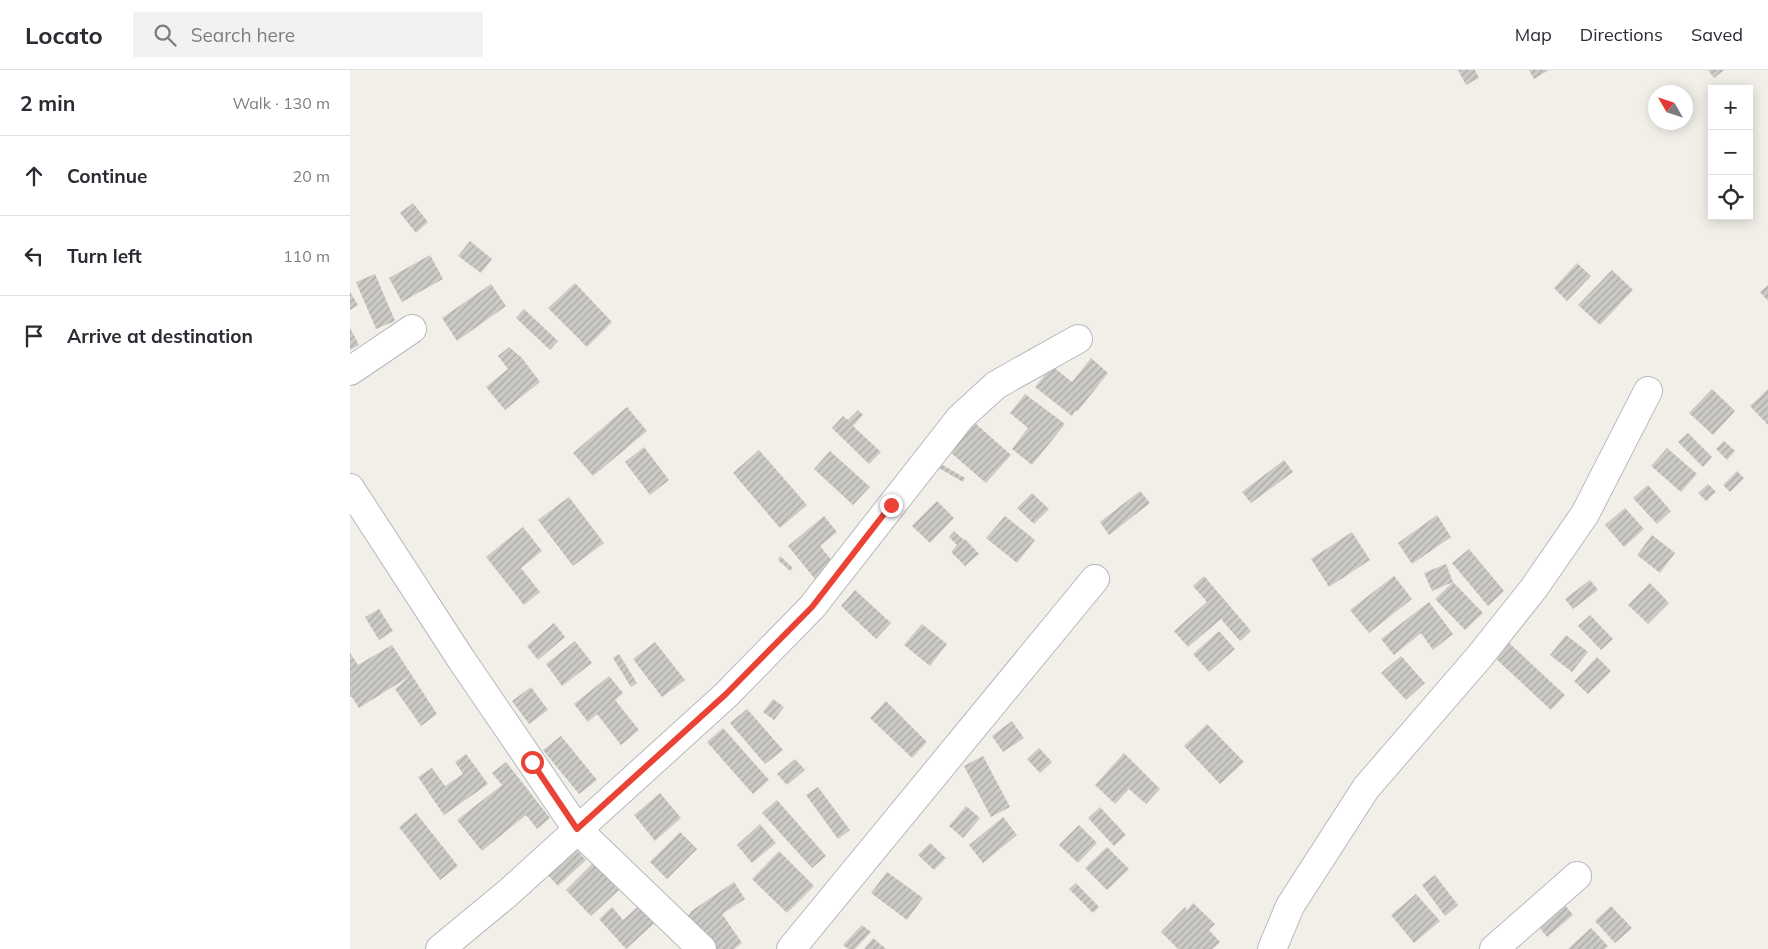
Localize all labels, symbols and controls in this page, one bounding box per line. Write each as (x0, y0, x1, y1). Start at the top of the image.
search box (133, 12, 483, 57)
text: Locato (25, 20, 103, 50)
icon: search (151, 21, 179, 49)
text: Search here (191, 23, 295, 47)
text: Map (1515, 23, 1552, 46)
text: Directions (1580, 23, 1663, 46)
text: Saved (1691, 23, 1743, 46)
north arrow (1648, 85, 1693, 130)
map controls (1708, 85, 1753, 220)
button: + (1708, 85, 1753, 130)
text: 2 min (20, 90, 75, 116)
text: Walk · 130 m (232, 93, 330, 113)
button: − (1708, 130, 1753, 175)
icon: ahead (20, 162, 48, 190)
text: Continue (67, 164, 147, 188)
text: 20 m (293, 166, 330, 186)
button: locate (1708, 175, 1753, 220)
icon: left (20, 242, 48, 270)
text: Turn left (67, 244, 142, 268)
text: 110 m (283, 246, 330, 266)
icon: arrive (20, 322, 48, 350)
text: Arrive at destination (67, 324, 253, 348)
route end (880, 494, 903, 517)
route start (521, 751, 544, 774)

